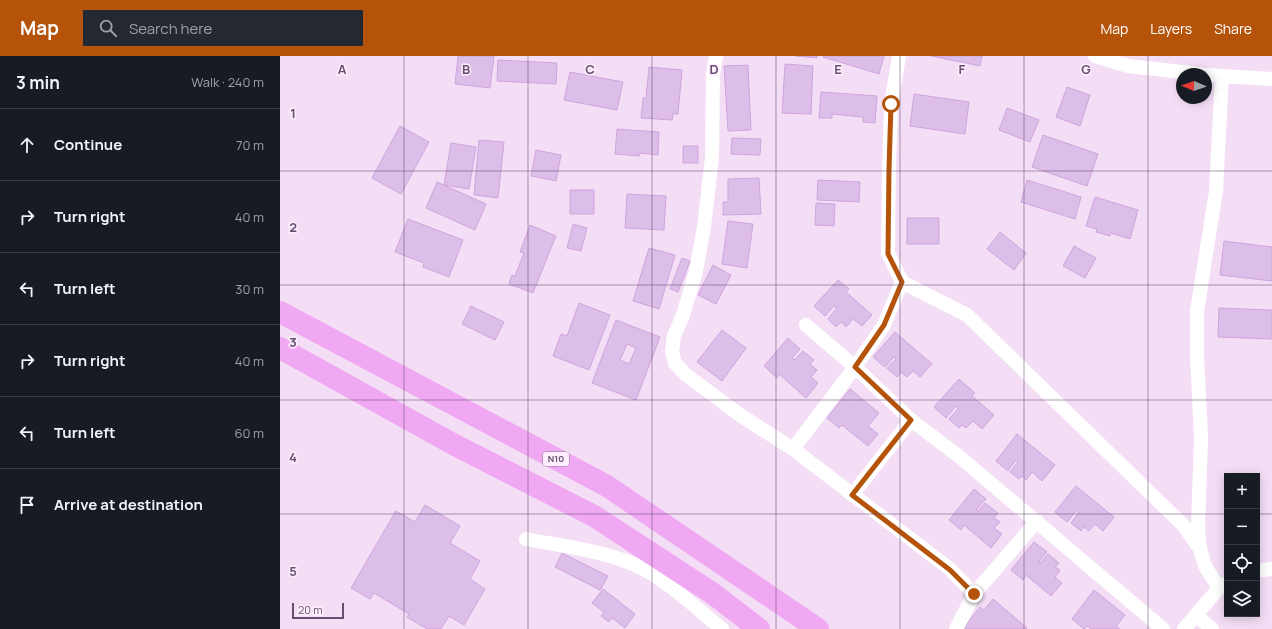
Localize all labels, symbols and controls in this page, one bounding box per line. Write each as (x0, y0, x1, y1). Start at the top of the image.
search box (83, 10, 363, 46)
text: Map (20, 15, 59, 41)
icon: search (97, 17, 119, 39)
text: Search here (129, 18, 212, 39)
text: Map (1100, 19, 1128, 38)
text: Layers (1150, 19, 1192, 38)
text: Share (1214, 19, 1252, 38)
text: A (338, 60, 347, 78)
text: B (462, 60, 470, 78)
text: C (585, 60, 595, 78)
text: D (709, 60, 719, 78)
text: E (834, 60, 842, 78)
text: F (959, 60, 966, 78)
text: G (1081, 60, 1091, 78)
north arrow (1176, 68, 1212, 104)
text: 3 min (16, 71, 60, 94)
text: Walk · 240 m (191, 73, 264, 91)
route start (882, 95, 900, 113)
text: 1 (290, 104, 296, 122)
icon: ahead (16, 134, 38, 156)
text: Continue (54, 134, 122, 155)
text: 70 m (236, 136, 264, 154)
icon: right (16, 206, 38, 228)
text: Turn right (54, 206, 125, 227)
text: 40 m (235, 208, 264, 226)
text: 2 (289, 218, 297, 236)
icon: left (16, 278, 38, 300)
text: Turn left (54, 278, 116, 299)
text: 30 m (235, 280, 264, 298)
text: 3 (289, 333, 297, 351)
icon: right (16, 350, 38, 372)
text: Turn right (54, 350, 125, 371)
text: 40 m (235, 352, 264, 370)
icon: left (16, 422, 38, 444)
text: Turn left (54, 422, 116, 443)
text: 60 m (234, 424, 264, 442)
text: 4 (289, 448, 297, 466)
road number: N10 (543, 452, 569, 466)
map controls (1224, 473, 1260, 617)
button: + (1224, 473, 1260, 509)
icon: arrive (16, 494, 38, 516)
text: Arrive at destination (54, 494, 203, 515)
button: − (1224, 509, 1260, 545)
button: locate (1224, 545, 1260, 581)
text: 5 (289, 562, 297, 580)
button: layers (1224, 581, 1260, 617)
route end (965, 585, 983, 603)
scale bar (292, 601, 344, 620)
text: 20 m (298, 602, 323, 617)

